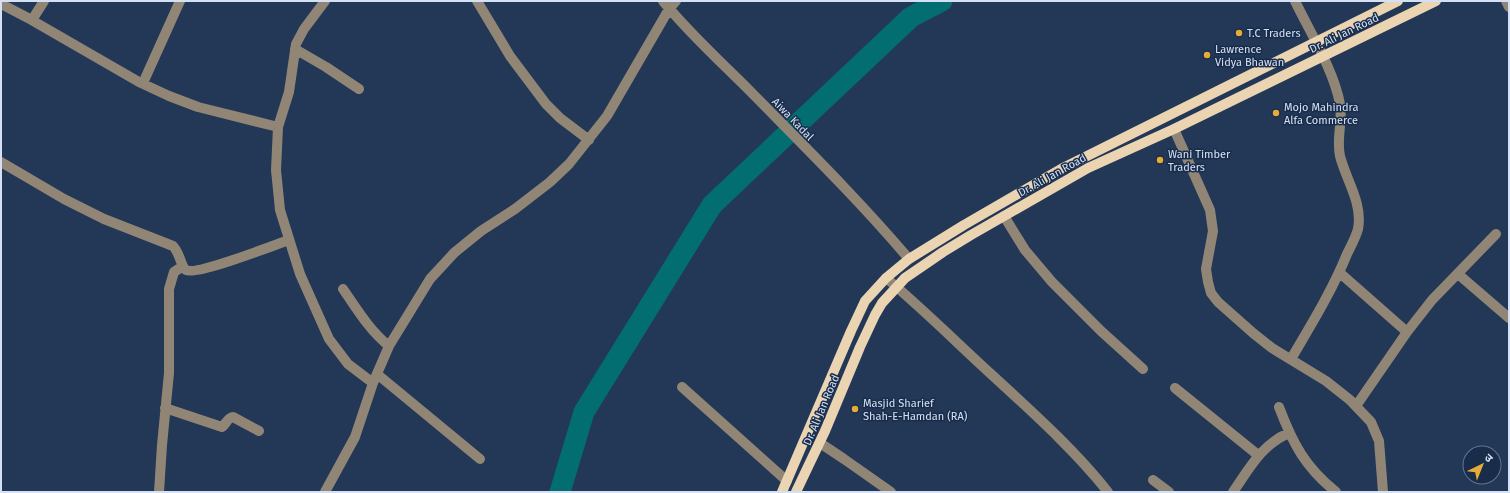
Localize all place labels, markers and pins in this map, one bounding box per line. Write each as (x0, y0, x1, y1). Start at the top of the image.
place label: T.C Traders (1247, 27, 1301, 40)
marker: T.C Traders (1234, 28, 1244, 38)
place label: Lawrence Vidya Bhawan (1215, 43, 1284, 69)
marker: Lawrence Vidya Bhawan (1202, 50, 1212, 60)
place label: Mojo Mahindra Alfa Commerce (1284, 101, 1358, 127)
marker: Mojo Mahindra Alfa Commerce (1271, 108, 1281, 118)
place label: Wani Timber Traders (1168, 148, 1231, 174)
marker: Wani Timber Traders (1155, 155, 1165, 165)
place label: Masjid Sharief Shah-E-Hamdan (RA) (863, 397, 968, 423)
marker: Masjid Sharief Shah-E-Hamdan (RA) (850, 404, 860, 414)

